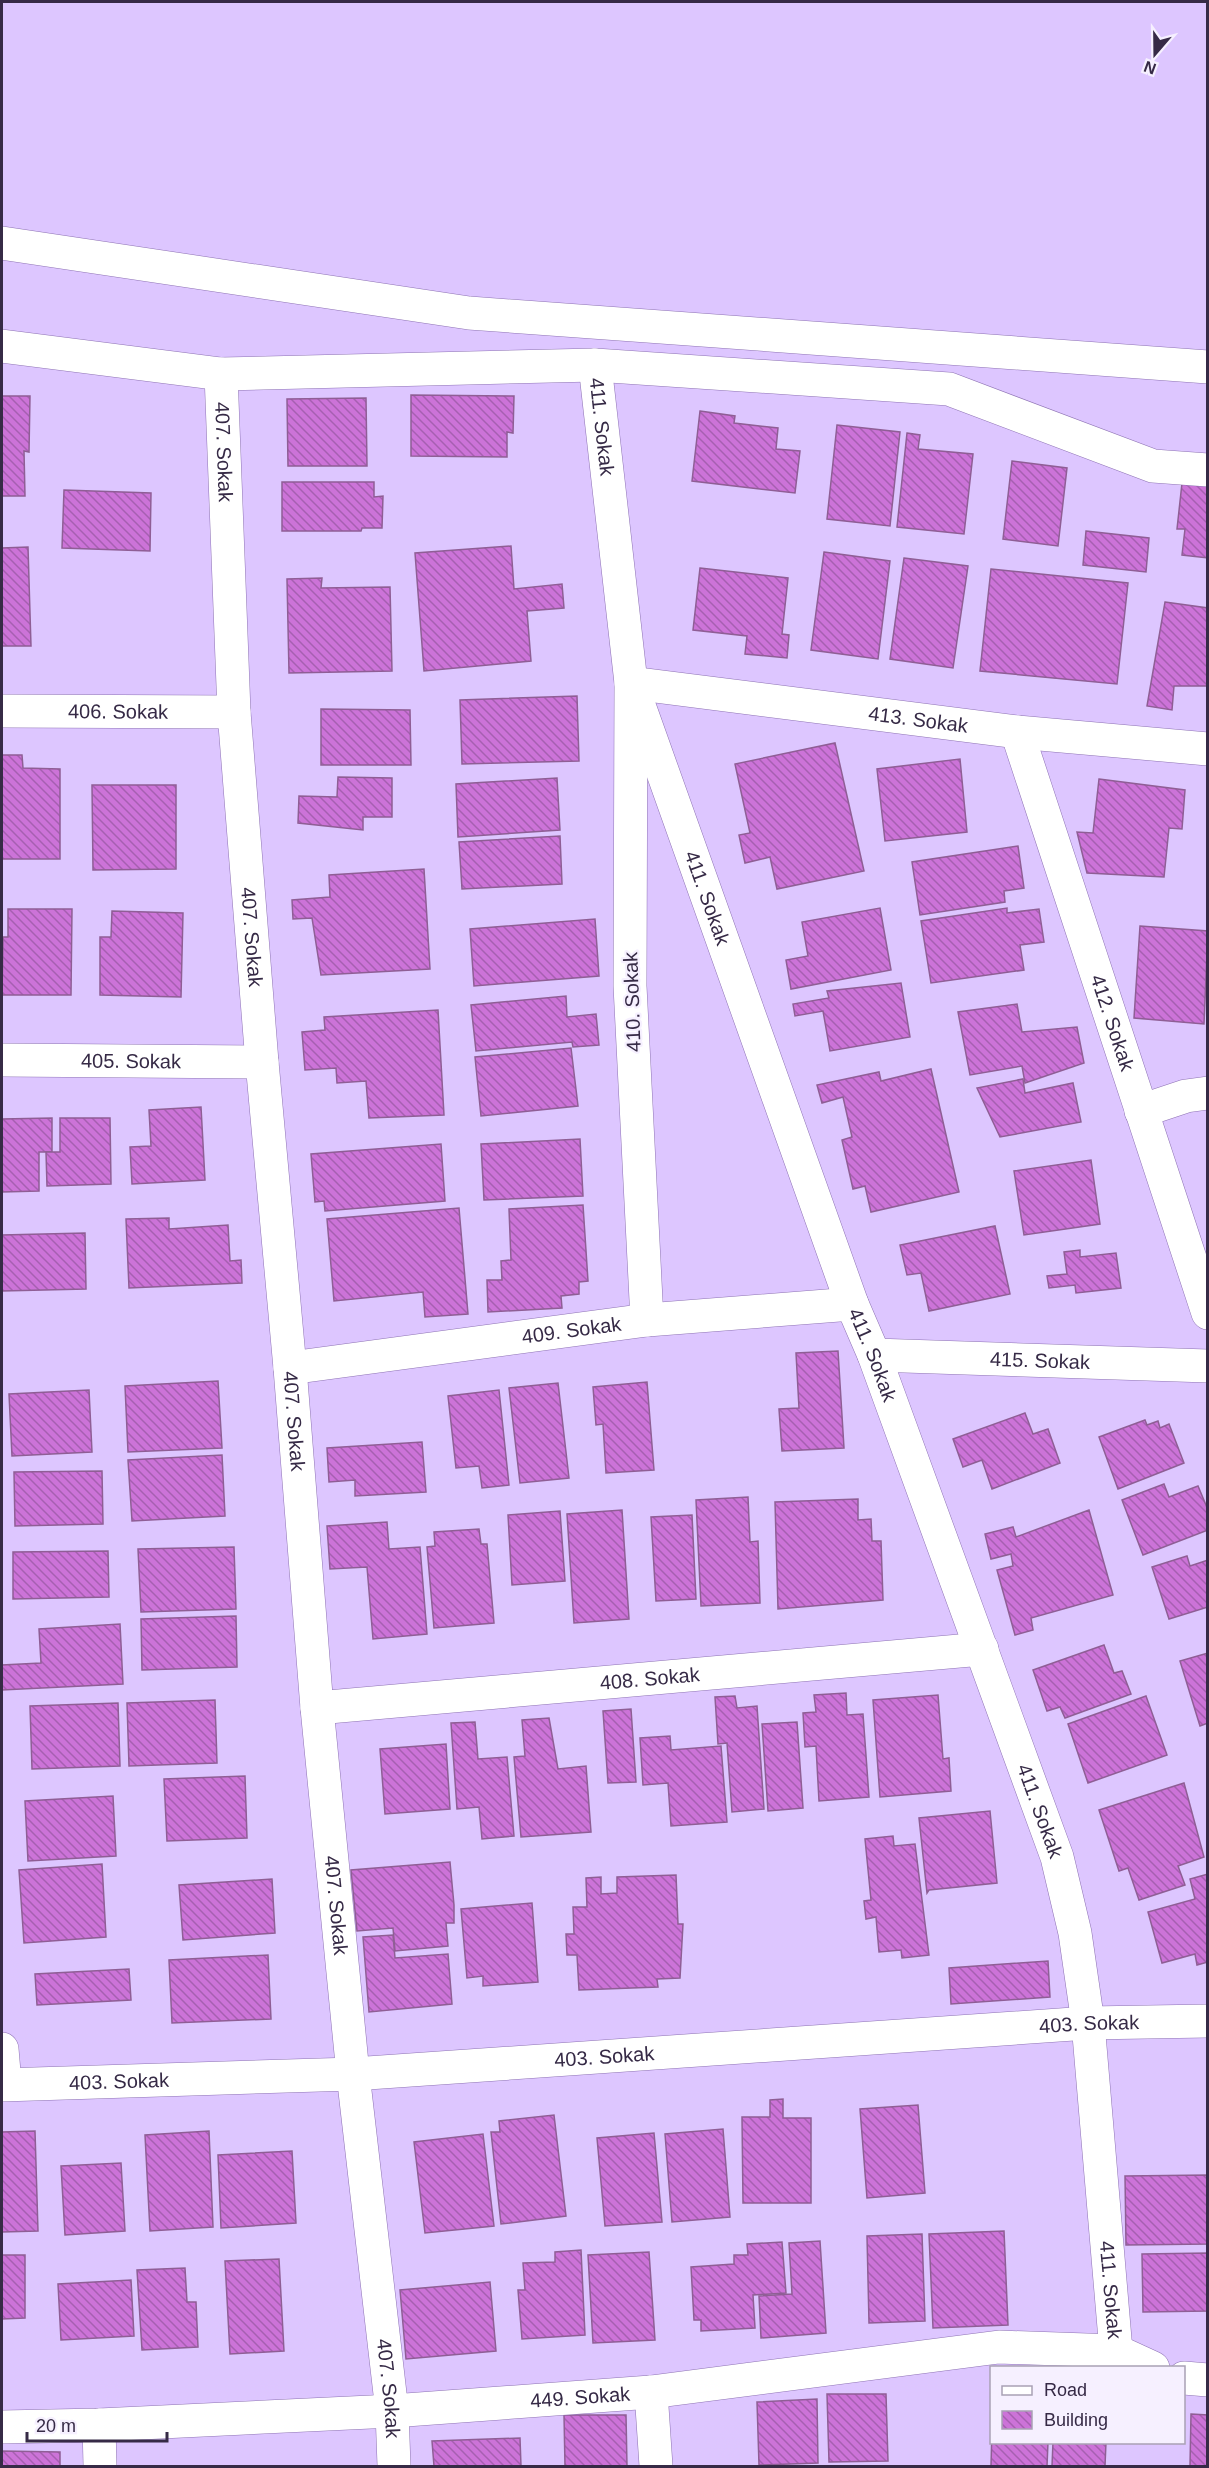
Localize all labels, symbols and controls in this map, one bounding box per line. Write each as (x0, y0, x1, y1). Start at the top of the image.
north arrow (1125, 24, 1185, 84)
text: N (1142, 58, 1158, 78)
street label: 411. Sokak (585, 376, 619, 478)
street label: 407. Sokak (211, 402, 237, 503)
street label: 406. Sokak (68, 700, 169, 723)
street label: 413. Sokak (867, 702, 970, 737)
street label: 411. Sokak (681, 848, 735, 949)
street label: 407. Sokak (237, 886, 267, 989)
street label: 410. Sokak (619, 951, 645, 1052)
street label: 412. Sokak (1086, 972, 1139, 1075)
street label: 405. Sokak (81, 1050, 182, 1072)
street label: 411. Sokak (844, 1305, 901, 1405)
street label: 409. Sokak (520, 1312, 624, 1348)
street label: 415. Sokak (990, 1348, 1091, 1373)
street label: 407. Sokak (279, 1370, 309, 1473)
street label: 408. Sokak (599, 1663, 702, 1694)
street label: 411. Sokak (1013, 1761, 1068, 1862)
street label: 407. Sokak (321, 1854, 352, 1957)
street label: 403. Sokak (1038, 2011, 1140, 2037)
street label: 403. Sokak (554, 2042, 656, 2071)
street label: 403. Sokak (69, 2069, 170, 2094)
street label: 411. Sokak (1096, 2240, 1126, 2341)
street label: 407. Sokak (373, 2337, 404, 2440)
legend (990, 2366, 1185, 2444)
text: Road (1044, 2380, 1087, 2400)
street label: 449. Sokak (529, 2382, 632, 2412)
scale bar (27, 2405, 166, 2443)
text: Building (1044, 2410, 1108, 2430)
text: 20 m (36, 2416, 76, 2436)

